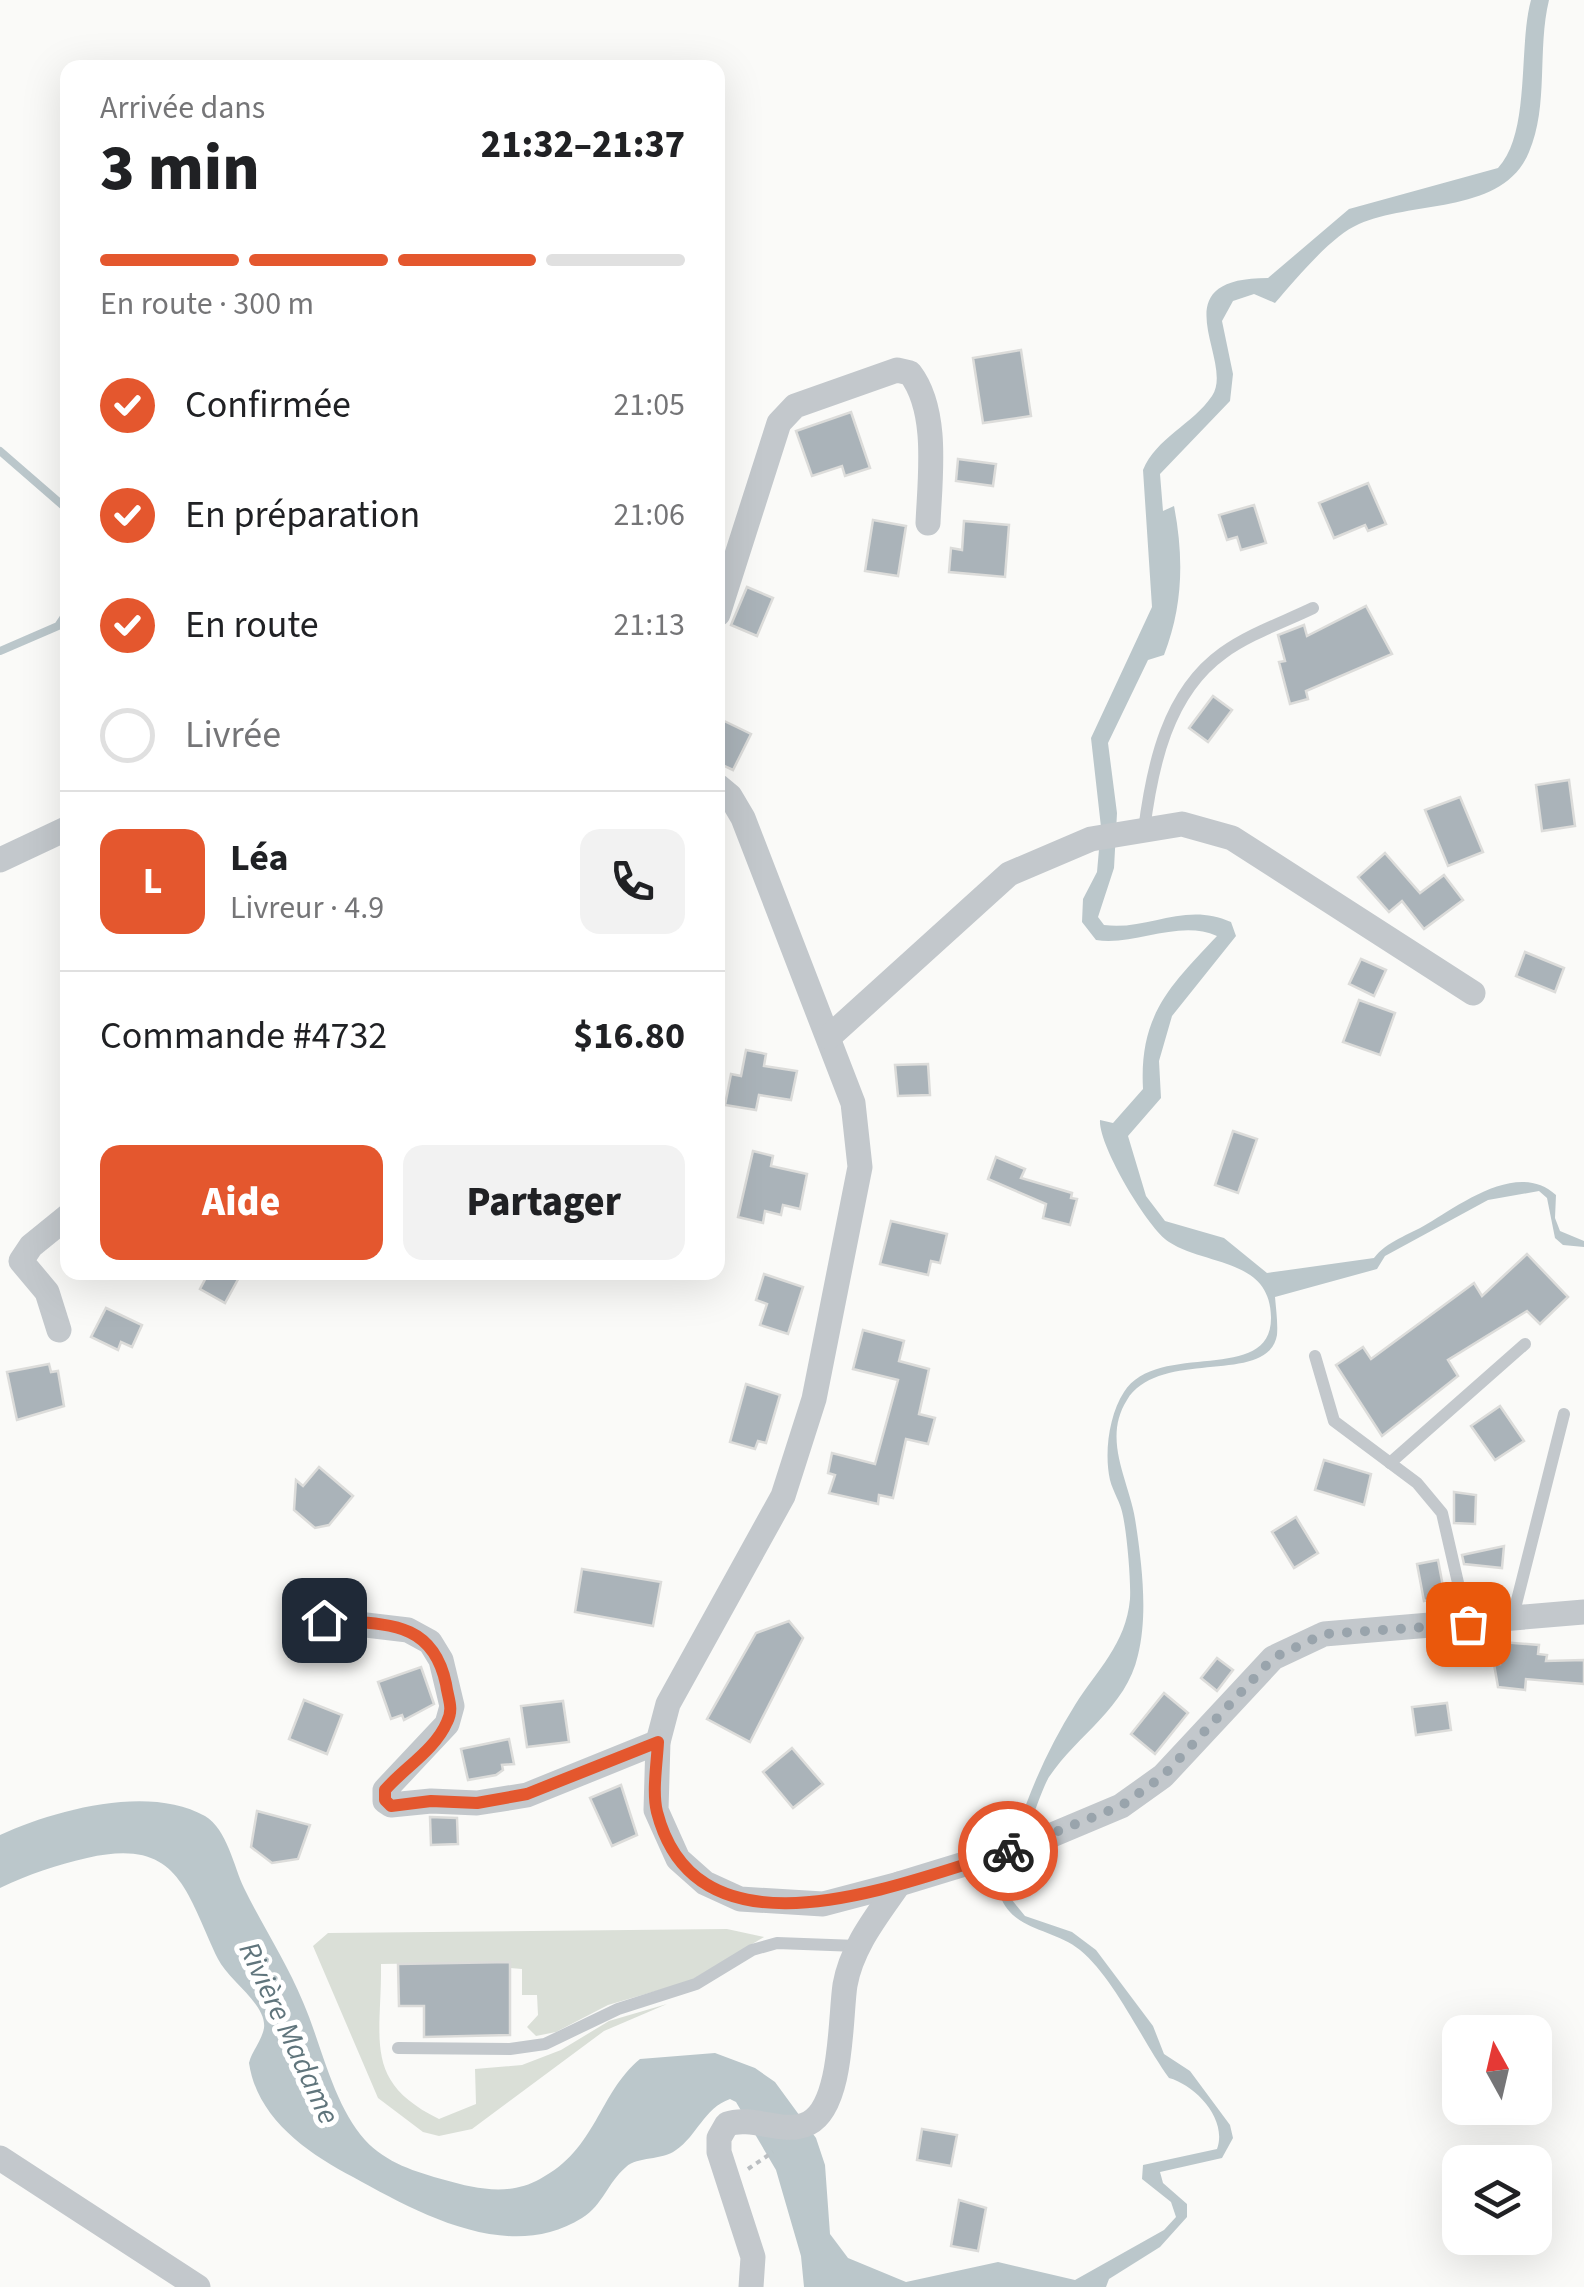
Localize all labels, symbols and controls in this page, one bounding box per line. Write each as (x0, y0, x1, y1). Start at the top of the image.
text: Arrivée dans (100, 85, 265, 131)
text: 21:32–21:37 (481, 118, 685, 172)
text: 3 min (100, 122, 260, 215)
text: En route · 300 m (100, 281, 314, 327)
icon: check (100, 378, 155, 433)
text: Confirmée (185, 378, 351, 432)
text: 21:05 (613, 382, 685, 428)
icon: check (100, 488, 155, 543)
text: En préparation (185, 488, 420, 542)
text: 21:06 (613, 492, 685, 538)
icon: check (100, 598, 155, 653)
text: En route (185, 598, 319, 652)
text: 21:13 (613, 602, 685, 648)
text: Livrée (185, 708, 281, 762)
button: phone (580, 829, 685, 934)
text: Léa (230, 831, 288, 885)
text: L (143, 854, 162, 908)
text: Livreur · 4.9 (230, 885, 384, 931)
text: Commande #4732 (100, 1009, 387, 1063)
text: $16.80 (573, 1009, 685, 1063)
button: Aide (100, 1145, 383, 1260)
button: Partager (403, 1145, 685, 1260)
pin (282, 1578, 367, 1663)
pin (1426, 1582, 1511, 1667)
icon: home (297, 1593, 352, 1648)
icon: bag (1441, 1597, 1496, 1652)
courier (958, 1801, 1058, 1901)
icon: bike (981, 1824, 1036, 1879)
water label: Rivière Madame (228, 1935, 350, 2131)
north arrow (1442, 2015, 1552, 2125)
map controls (1442, 2015, 1552, 2255)
button: layers (1442, 2145, 1552, 2255)

